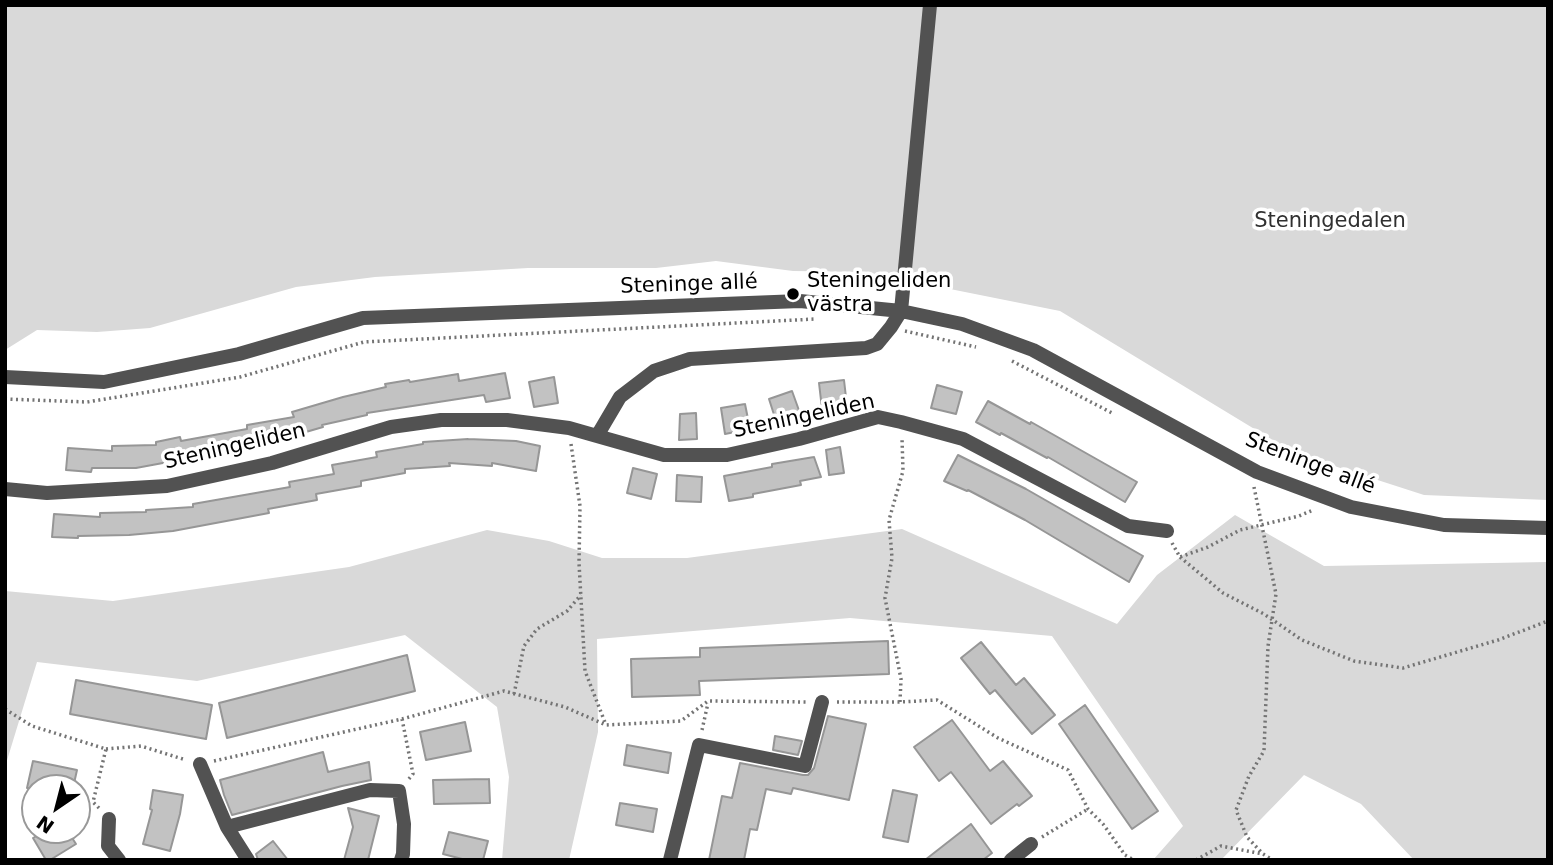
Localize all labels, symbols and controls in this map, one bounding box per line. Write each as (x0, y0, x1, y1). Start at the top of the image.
park label: Steningedalen (1254, 209, 1406, 235)
place label: Steningeliden västra (807, 269, 951, 319)
street label: Steninge allé (620, 270, 758, 300)
marker: Steningeliden västra (785, 286, 801, 302)
street label: Steningeliden (731, 390, 877, 444)
street label: Steningeliden (162, 418, 308, 476)
street label: Steninge allé (1241, 428, 1379, 500)
north arrow (21, 774, 91, 844)
text: N (32, 811, 58, 838)

